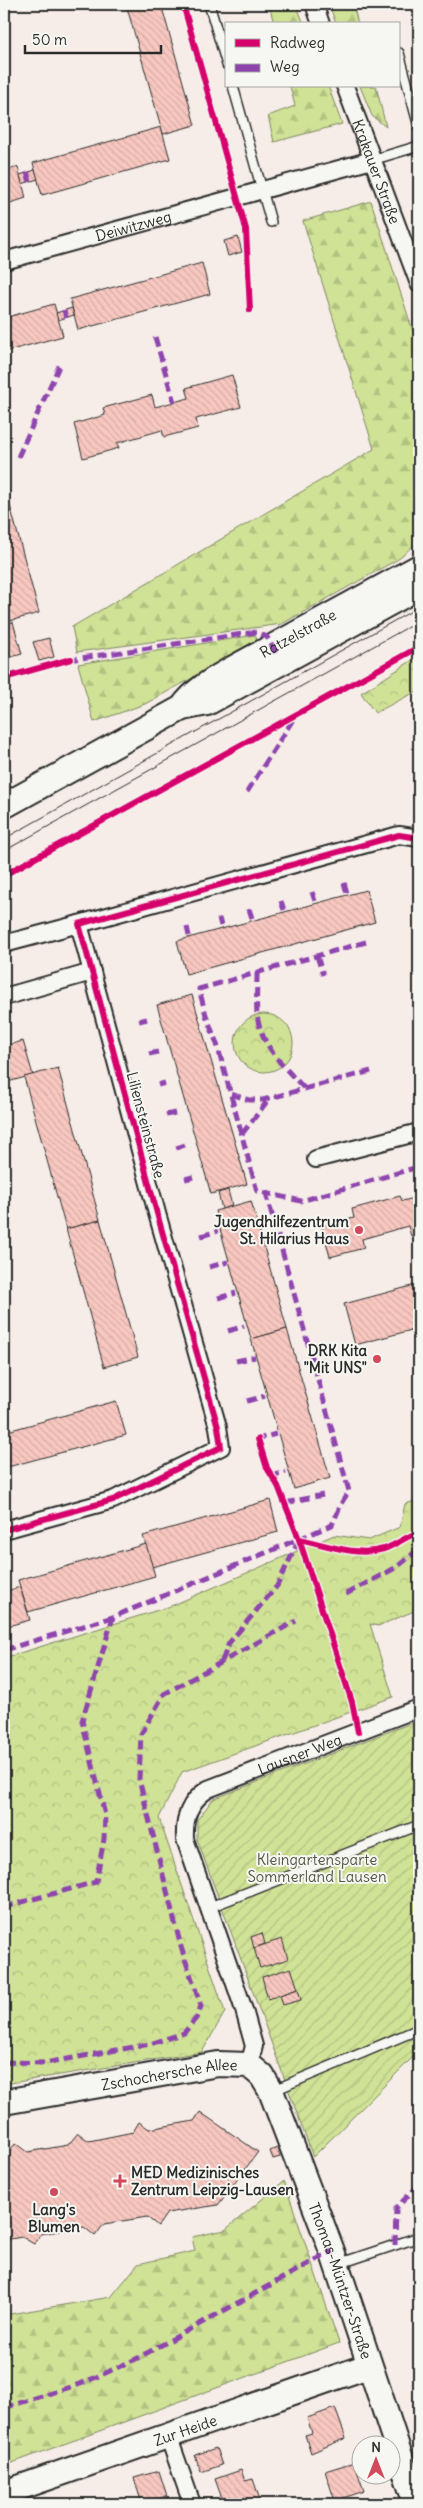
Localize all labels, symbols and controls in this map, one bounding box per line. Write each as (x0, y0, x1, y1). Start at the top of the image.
scale bar (25, 22, 161, 54)
legend (225, 22, 400, 88)
text: 50 m (32, 30, 67, 49)
text: Radweg (270, 33, 325, 52)
text: Weg (270, 57, 300, 76)
street label: Krakauer Straße (349, 116, 405, 226)
street label: Deiwitzweg (93, 206, 173, 245)
street label: Ratzelstraße (256, 605, 339, 662)
street label: Liliensteinstraße (123, 1070, 169, 1180)
place label: Jugendhilfezentrum St. Hilarius Haus (214, 1212, 349, 1248)
marker: Jugendhilfezentrum St. Hilarius Haus (353, 1224, 365, 1236)
place label: DRK Kita "Mit UNS" (304, 1341, 367, 1377)
marker: DRK Kita "Mit UNS" (371, 1353, 383, 1365)
street label: Lausner Weg (255, 1729, 344, 1779)
park label: Kleingartensparte Sommerland Lausen (247, 1850, 387, 1886)
street label: Zschochersche Allee (100, 2055, 238, 2094)
place label: MED Medizinisches Zentrum Leipzig-Lausen (131, 2163, 294, 2200)
marker: MED Medizinisches Zentrum Leipzig-Lausen (113, 2174, 127, 2188)
marker: Lang's Blumen (48, 2186, 60, 2198)
place label: Lang's Blumen (28, 2200, 80, 2236)
street label: Thomas-Müntzer-Straße (305, 2200, 377, 2361)
street label: Zur Heide (151, 2410, 219, 2450)
north arrow (350, 2436, 400, 2486)
text: N (371, 2438, 381, 2456)

